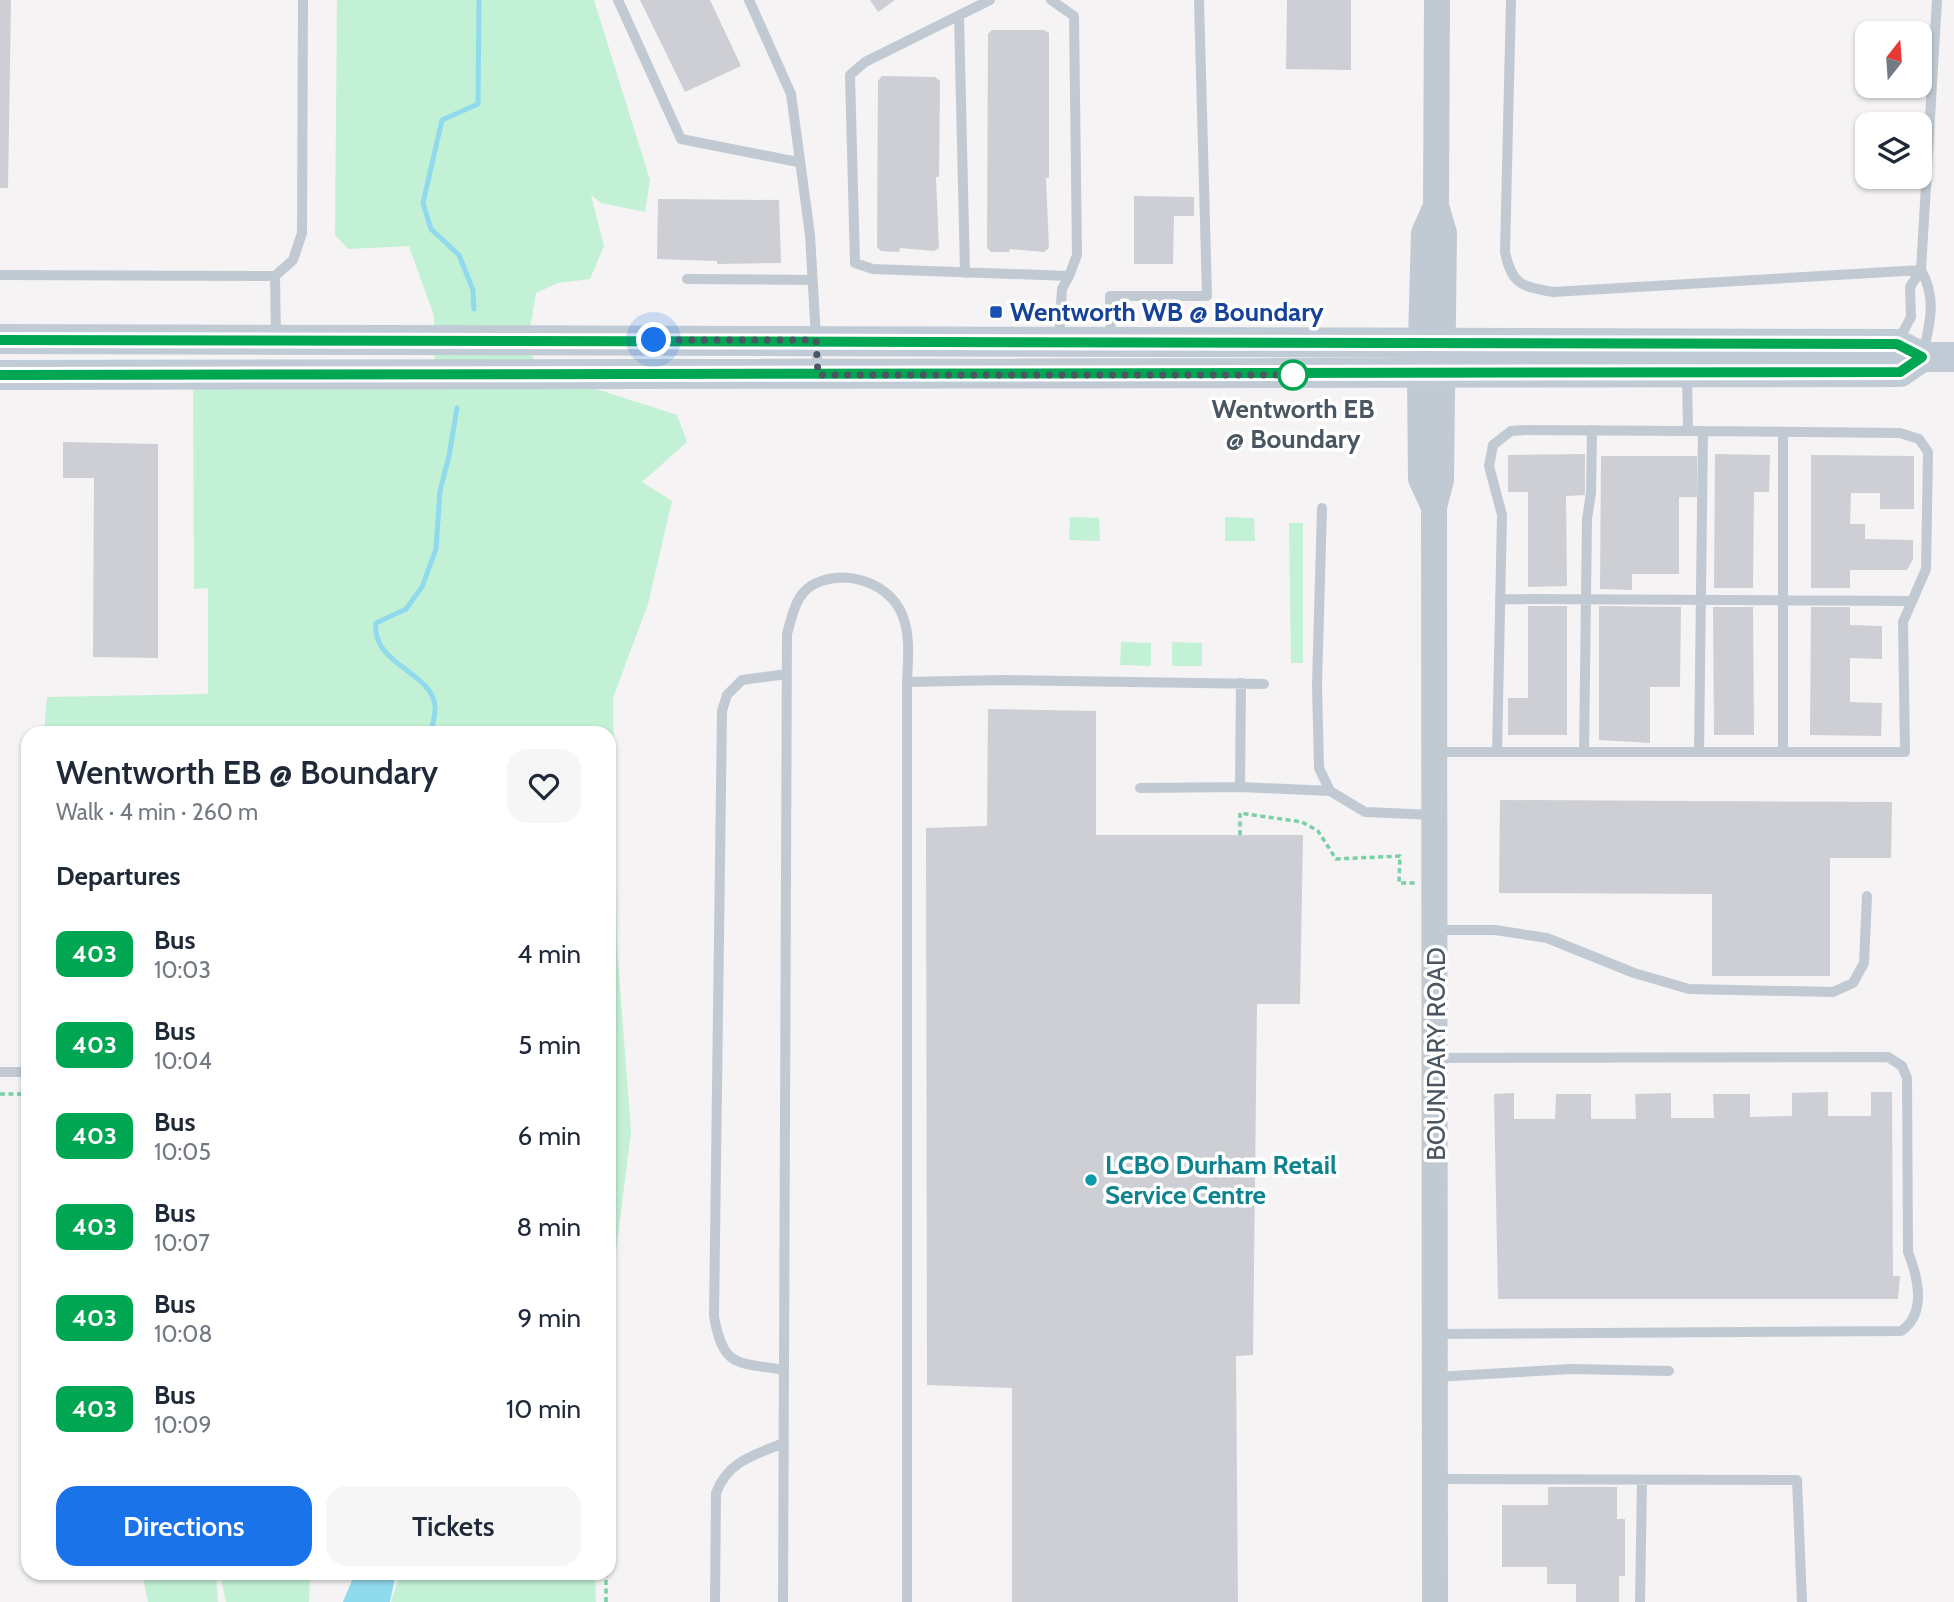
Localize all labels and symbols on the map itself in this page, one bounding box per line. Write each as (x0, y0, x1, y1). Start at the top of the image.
north arrow (1855, 21, 1932, 98)
place label: Wentworth WB @ Boundary (1010, 296, 1324, 328)
marker: Wentworth WB @ Boundary (988, 304, 1004, 320)
your location (636, 322, 671, 357)
marker: Wentworth EB @ Boundary (1278, 360, 1308, 390)
place label: Wentworth EB @ Boundary (1212, 393, 1374, 455)
street label: BOUNDARY ROAD (1420, 947, 1452, 1161)
place label: LCBO Durham Retail Service Centre (1105, 1149, 1337, 1211)
marker: LCBO Durham Retail Service Centre (1083, 1172, 1099, 1188)

